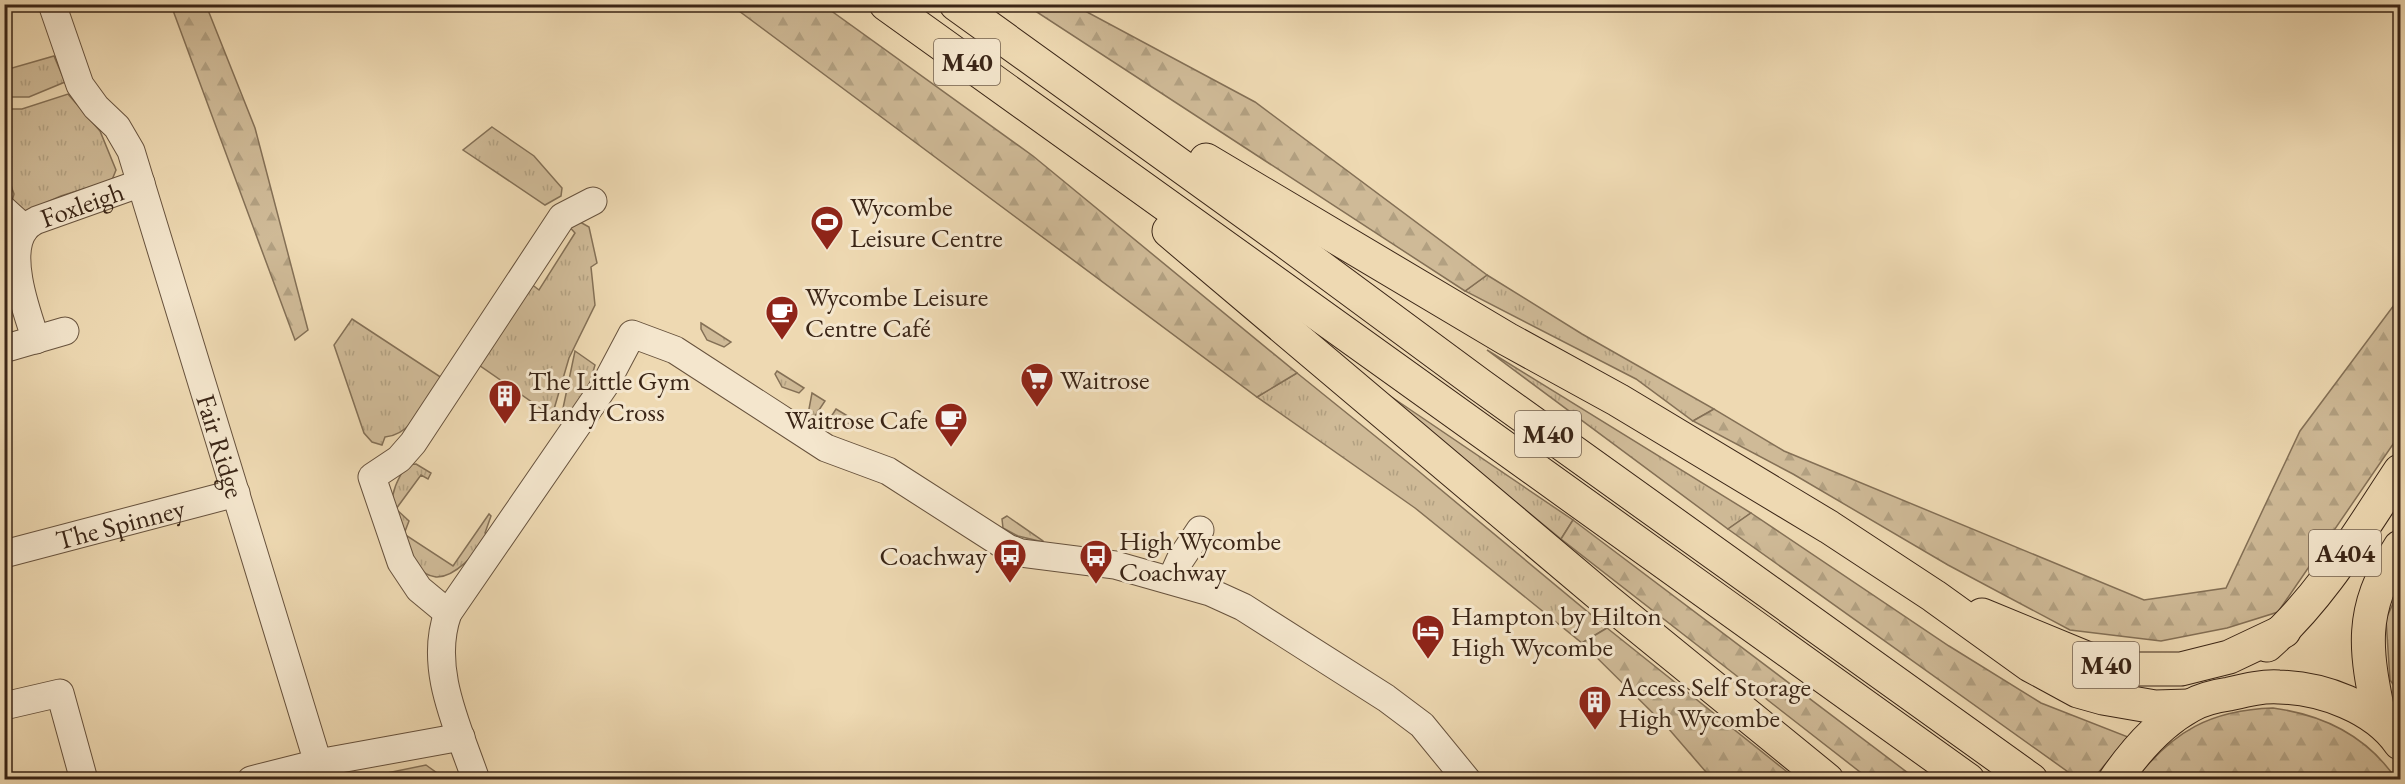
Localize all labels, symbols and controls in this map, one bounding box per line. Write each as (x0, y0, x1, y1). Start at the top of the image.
road number: M40 (934, 39, 1000, 85)
street label: Foxleigh (35, 173, 129, 235)
place label: Wycombe Leisure Centre (850, 189, 1003, 255)
sports icon: Wycombe Leisure Centre (809, 204, 845, 251)
place label: Wycombe Leisure Centre Café (805, 279, 988, 345)
cafe icon: Wycombe Leisure Centre Café (764, 294, 800, 341)
supermarket icon: Waitrose (1019, 361, 1055, 408)
place label: Waitrose (1060, 362, 1150, 397)
place label: The Little Gym Handy Cross (528, 363, 690, 429)
building icon: The Little Gym Handy Cross (487, 378, 523, 425)
street label: Fair Ridge (189, 390, 253, 502)
cafe icon: Waitrose Cafe (933, 401, 969, 448)
place label: Waitrose Cafe (785, 402, 928, 437)
road number: M40 (1515, 411, 1581, 457)
street label: The Spinney (52, 490, 189, 557)
place label: High Wycombe Coachway (1119, 523, 1281, 589)
road number: A404 (2309, 530, 2381, 576)
bus stop icon: Coachway (992, 537, 1028, 584)
place label: Coachway (880, 538, 987, 573)
bus stop icon: High Wycombe Coachway (1078, 538, 1114, 585)
place label: Hampton by Hilton High Wycombe (1451, 598, 1662, 664)
hotel icon: Hampton by Hilton High Wycombe (1410, 613, 1446, 660)
road number: M40 (2073, 642, 2139, 688)
place label: Access Self Storage High Wycombe (1617, 669, 1811, 735)
building icon: Access Self Storage High Wycombe (1577, 684, 1613, 731)

